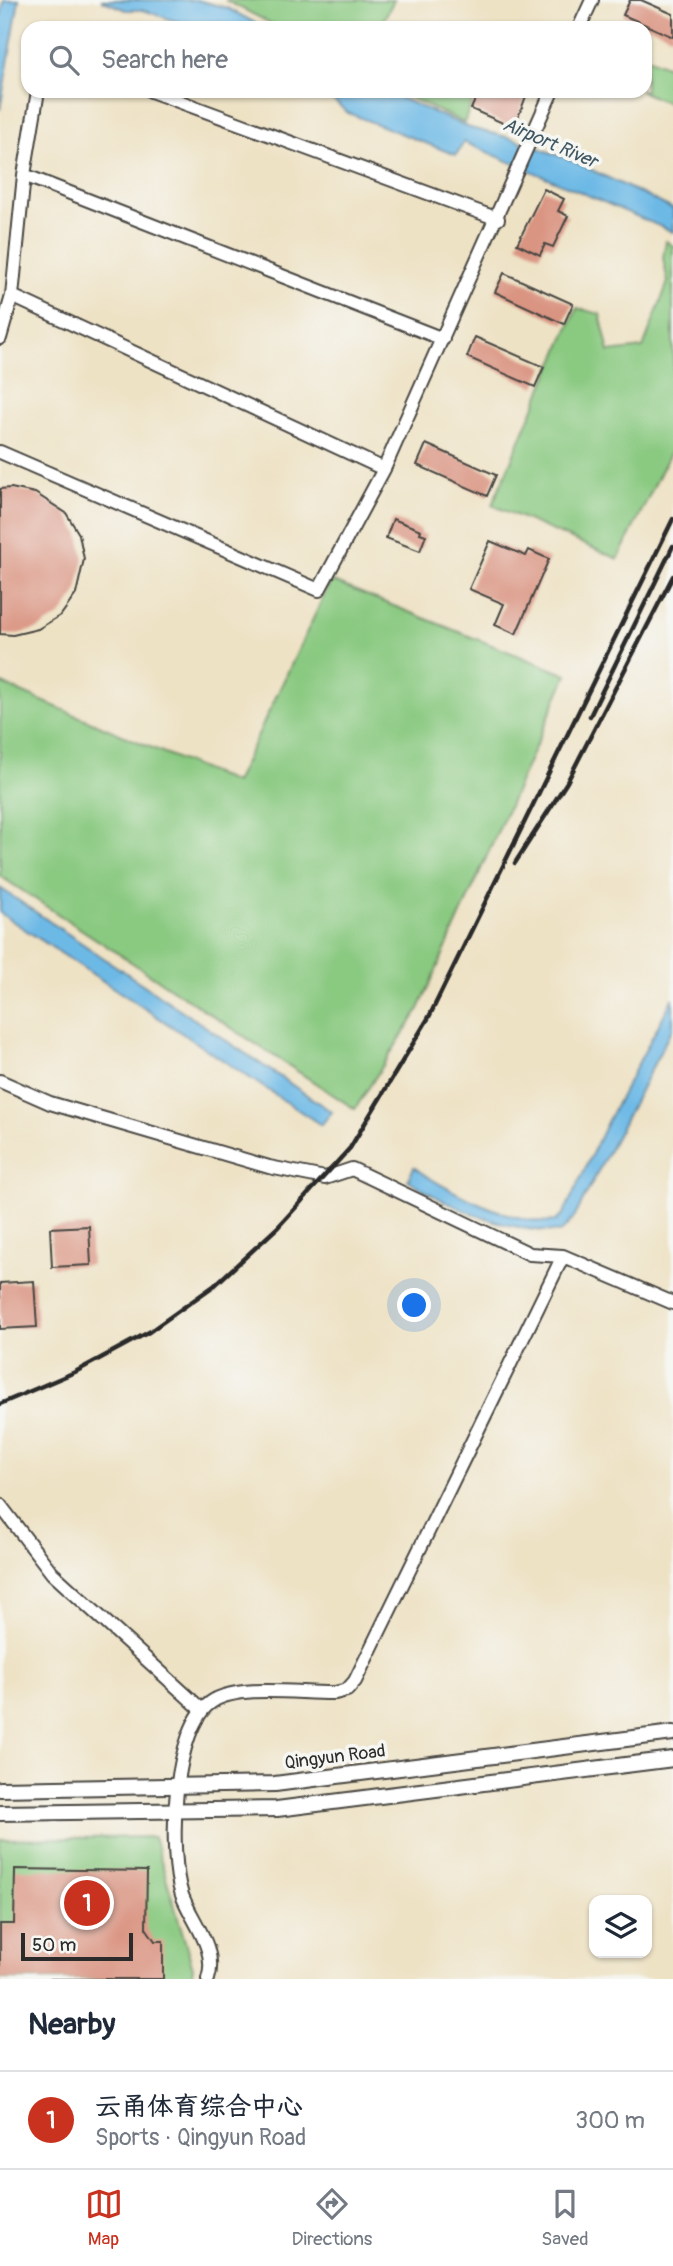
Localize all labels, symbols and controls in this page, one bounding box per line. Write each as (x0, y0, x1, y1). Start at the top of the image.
search box (21, 21, 652, 98)
icon: search (45, 41, 83, 79)
text: Search here (101, 44, 228, 76)
water label: Airport River (499, 112, 603, 174)
your location (397, 1288, 431, 1322)
street label: Qingyun Road (283, 1739, 387, 1775)
pin: 1 (64, 1877, 110, 1929)
map controls (589, 1895, 652, 1958)
button: layers (589, 1895, 652, 1958)
scale bar (21, 1930, 133, 1962)
text: 50 m (32, 1933, 76, 1957)
text: Nearby (28, 2006, 115, 2043)
text: 云甬体育综合中心 (95, 2091, 303, 2123)
text: 1 (47, 2106, 56, 2135)
text: 300 m (575, 2106, 645, 2135)
text: Sports · Qingyun Road (95, 2123, 306, 2152)
tab: Map (85, 2185, 123, 2251)
tab: Directions (292, 2185, 372, 2251)
tab: Saved (541, 2185, 588, 2251)

